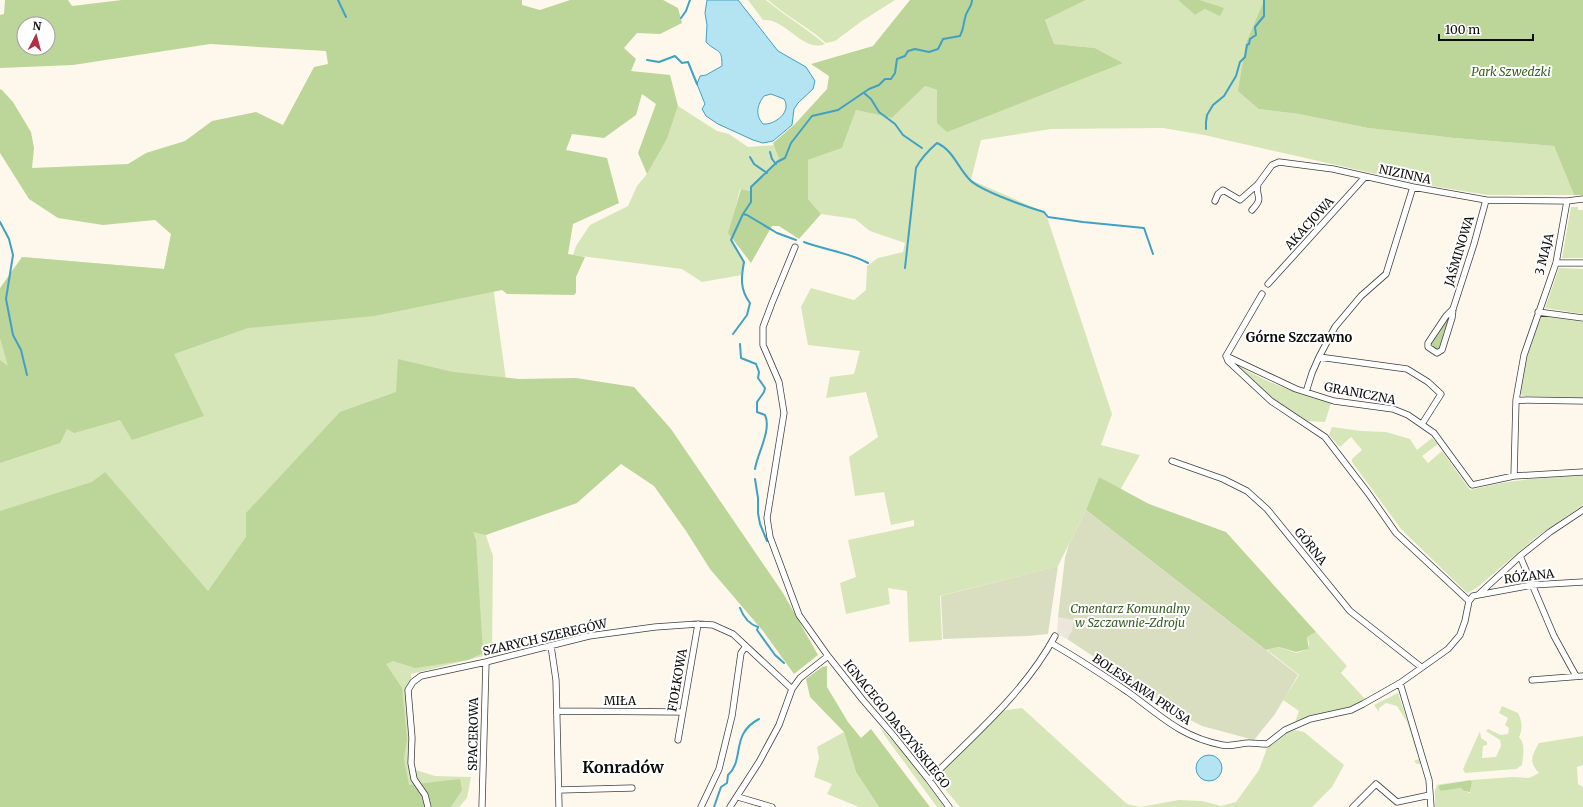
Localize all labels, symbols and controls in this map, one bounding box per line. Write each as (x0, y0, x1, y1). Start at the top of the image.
north arrow (16, 16, 56, 56)
scale bar (1439, 16, 1533, 42)
text: N (32, 19, 42, 34)
text: 100 m (1445, 22, 1480, 37)
park label: Park Szwedzki (1471, 64, 1551, 79)
street label: NIZINNA (1378, 161, 1433, 187)
street label: AKACJOWA (1281, 193, 1337, 253)
street label: JAŚMINOWA (1441, 213, 1477, 289)
street label: 3 MAJA (1532, 231, 1557, 276)
district label: Górne Szczawno (1246, 329, 1352, 346)
street label: GRANICZNA (1323, 379, 1398, 407)
street label: GÓRNA (1292, 524, 1331, 568)
street label: RÓŻANA (1503, 565, 1556, 587)
park label: Cmentarz Komunalny w Szczawnie-Zdroju (1070, 601, 1190, 630)
street label: SZARYCH SZEREGÓW (481, 615, 610, 659)
street label: FIOŁKOWA (664, 647, 690, 713)
street label: BOLESŁAWA PRUSA (1090, 650, 1195, 728)
street label: IGNACEGO DASZYŃSKIEGO (841, 657, 954, 791)
street label: MIŁA (604, 693, 637, 708)
street label: SPACEROWA (465, 697, 481, 771)
district label: Konradów (582, 757, 664, 777)

